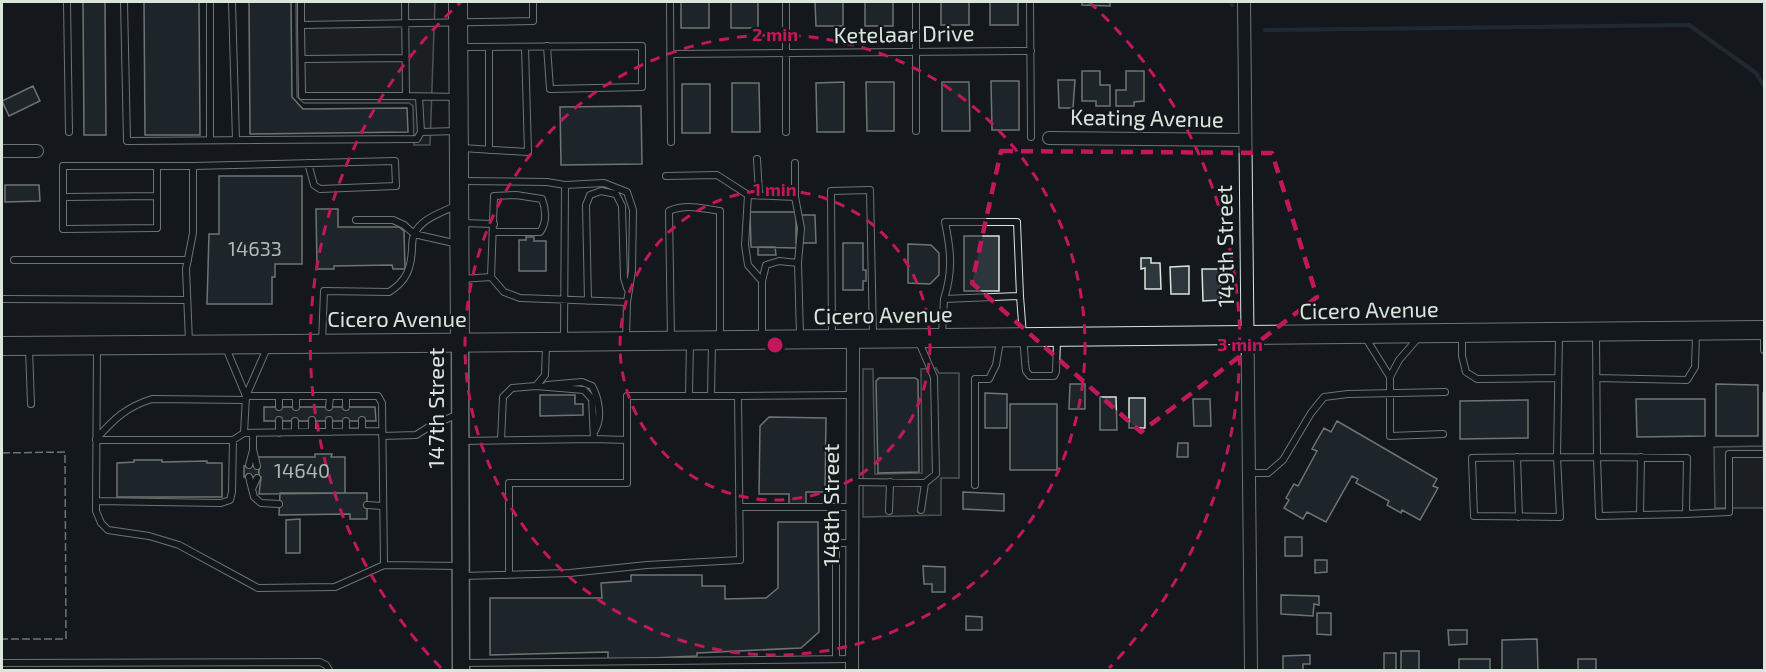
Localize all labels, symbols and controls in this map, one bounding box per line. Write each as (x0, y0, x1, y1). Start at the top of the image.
street label: Ketelaar Drive (833, 19, 975, 47)
text: 2 min (752, 23, 798, 45)
street label: Keating Avenue (1070, 103, 1224, 131)
text: 1 min (753, 178, 797, 200)
street label: 149th Street (1210, 185, 1238, 307)
house number: 14633 (228, 236, 282, 260)
street label: Cicero Avenue (1299, 295, 1439, 323)
street label: Cicero Avenue (813, 300, 953, 328)
street label: Cicero Avenue (327, 305, 467, 331)
text: 3 min (1217, 333, 1263, 355)
centre of rings (765, 335, 785, 355)
street label: 147th Street (422, 348, 448, 468)
street label: 148th Street (817, 444, 843, 566)
house number: 14640 (274, 458, 330, 482)

